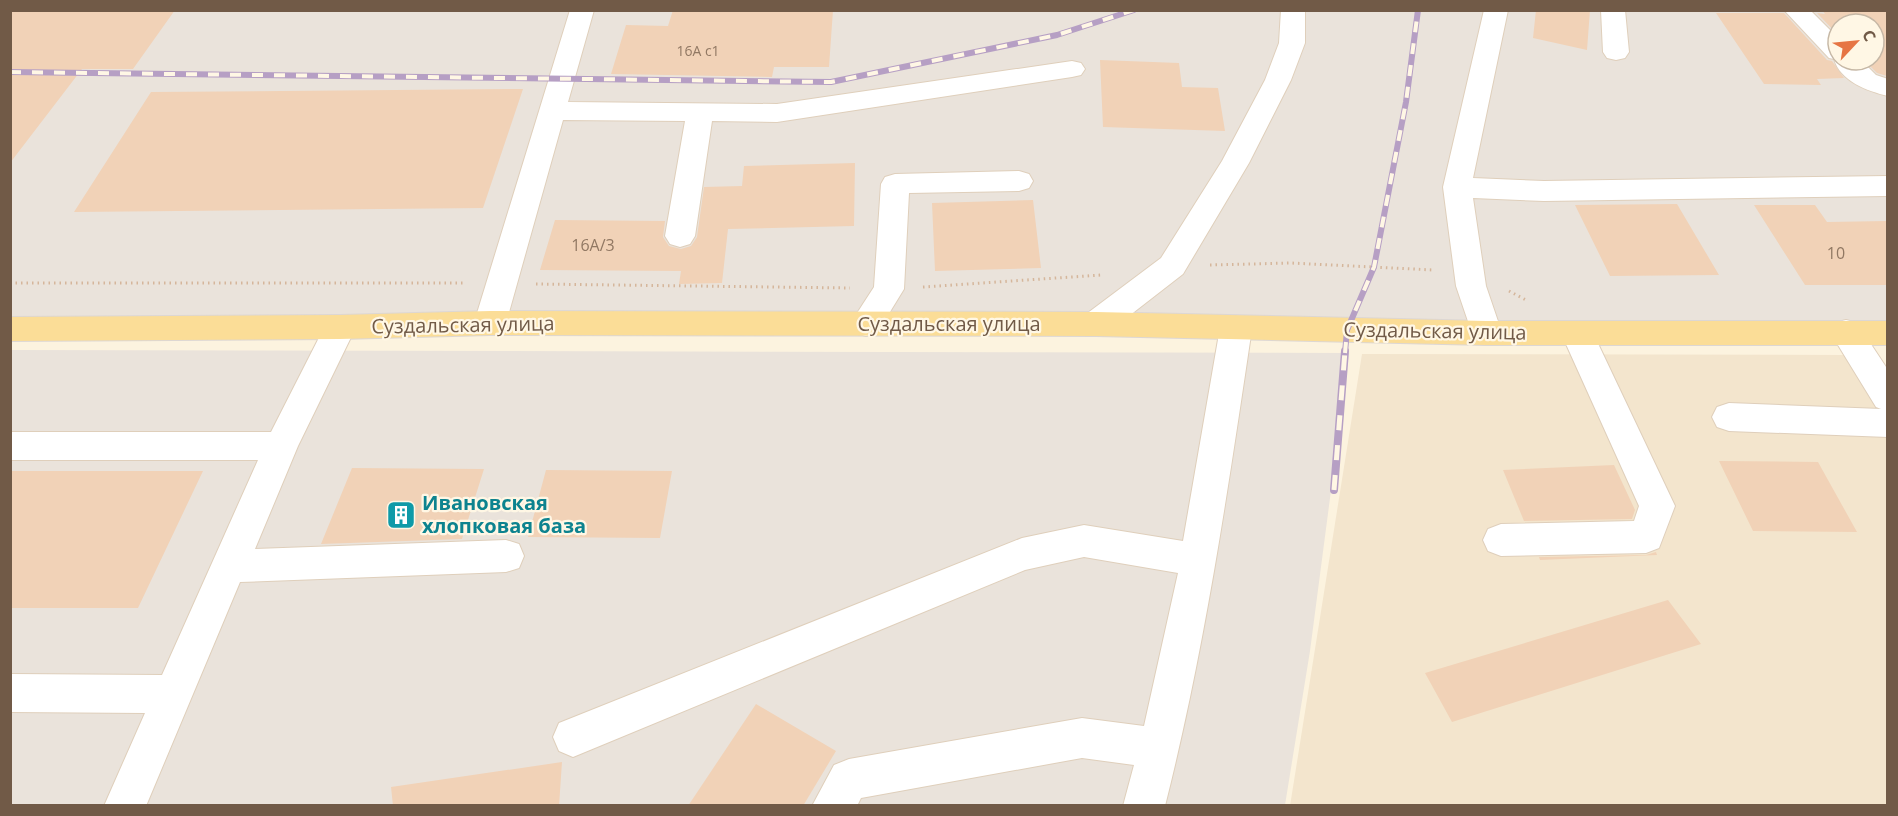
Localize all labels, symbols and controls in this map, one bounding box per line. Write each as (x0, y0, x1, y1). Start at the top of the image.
north arrow (1826, 12, 1886, 72)
text: С (1857, 26, 1882, 45)
house number: 16А с1 (676, 41, 720, 60)
house number: 16А/3 (571, 234, 615, 256)
house number: 10 (1827, 242, 1845, 264)
street label: Суздальская улица (371, 309, 555, 340)
street label: Суздальская улица (857, 310, 1041, 337)
street label: Суздальская улица (1343, 315, 1527, 346)
place label: Ивановская хлопковая база (422, 489, 586, 539)
building icon: Ивановская хлопковая база (385, 499, 417, 531)

